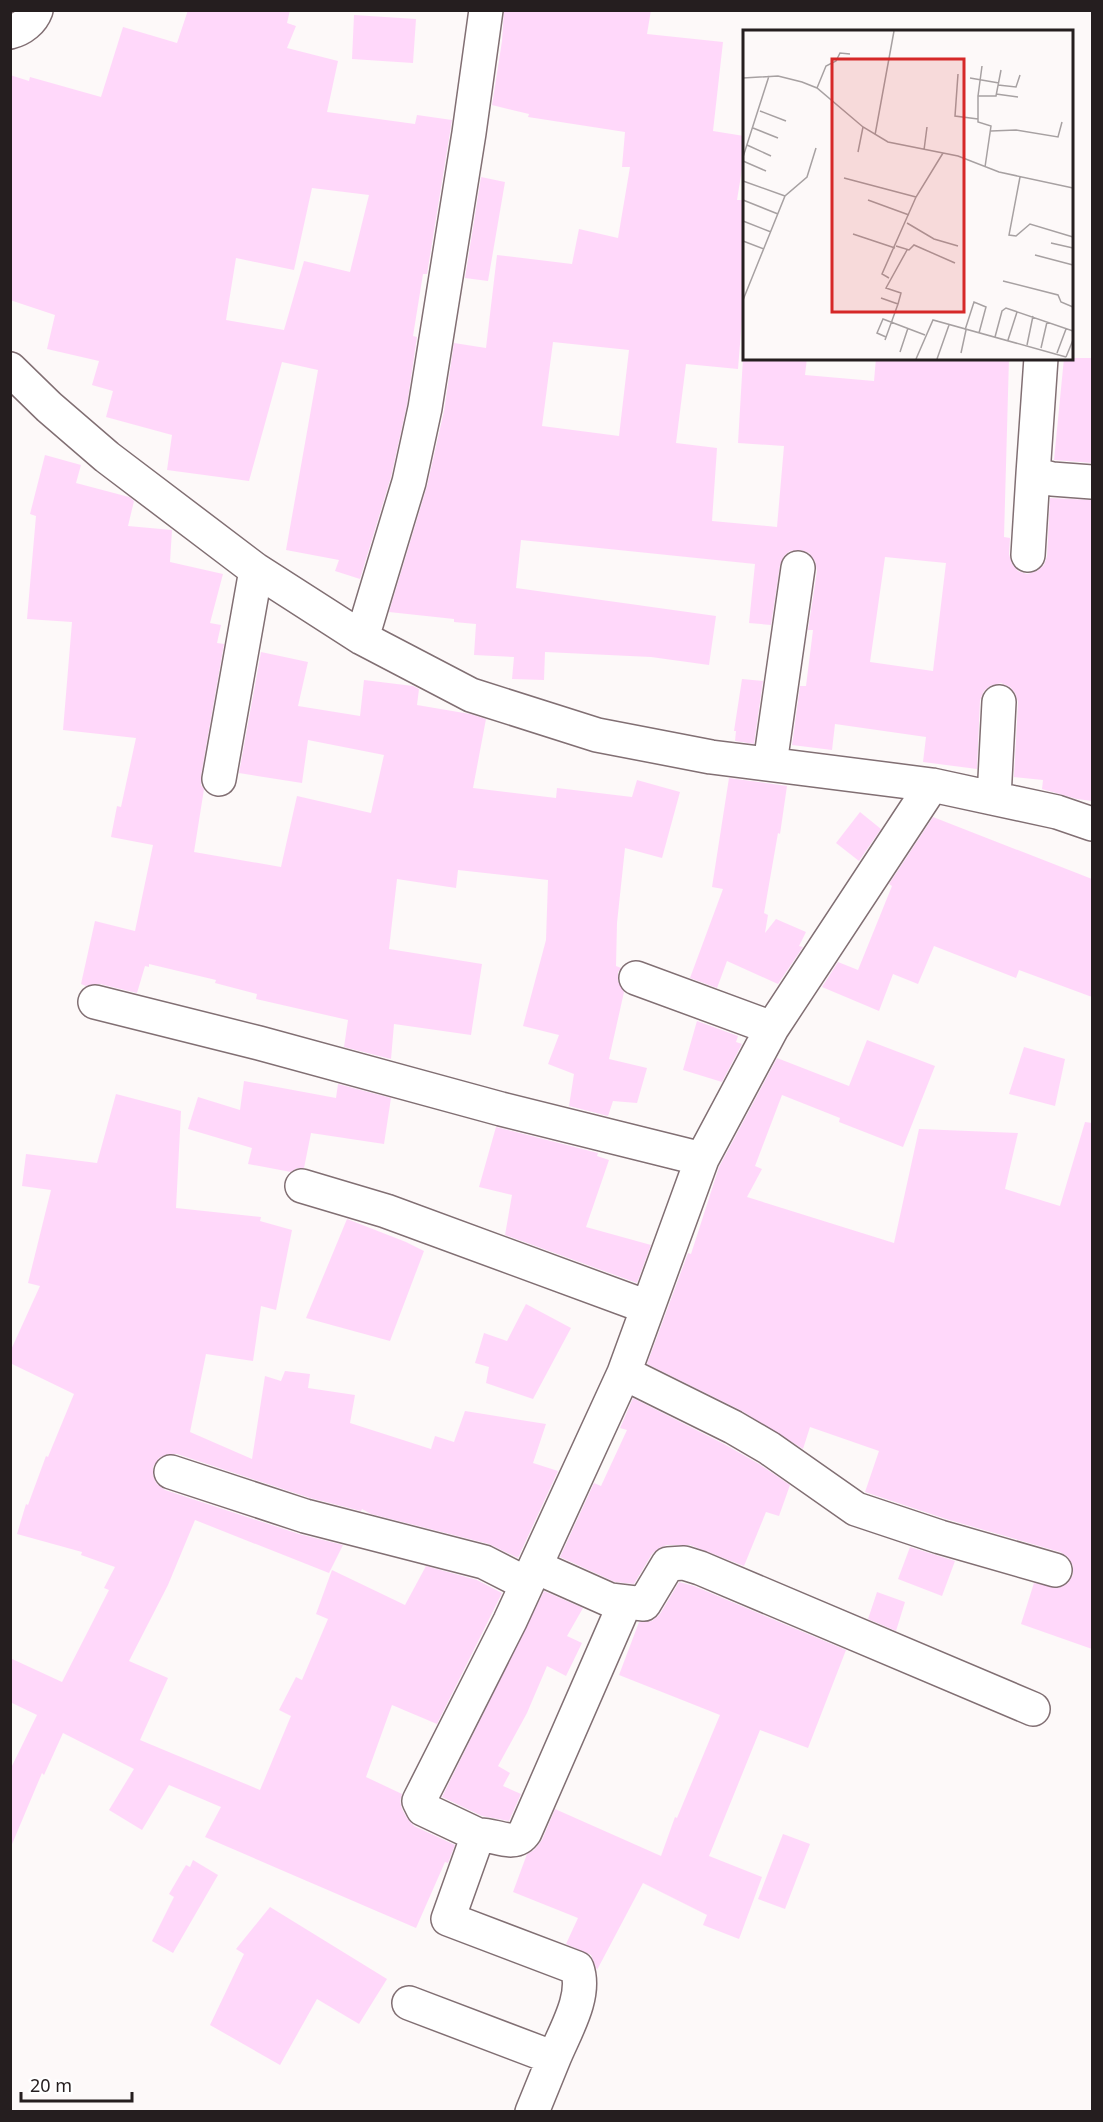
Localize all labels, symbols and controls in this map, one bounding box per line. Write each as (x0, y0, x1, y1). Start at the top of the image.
inset map (743, 30, 1073, 360)
scale bar (21, 2065, 132, 2103)
text: 20 m (30, 2073, 72, 2097)

